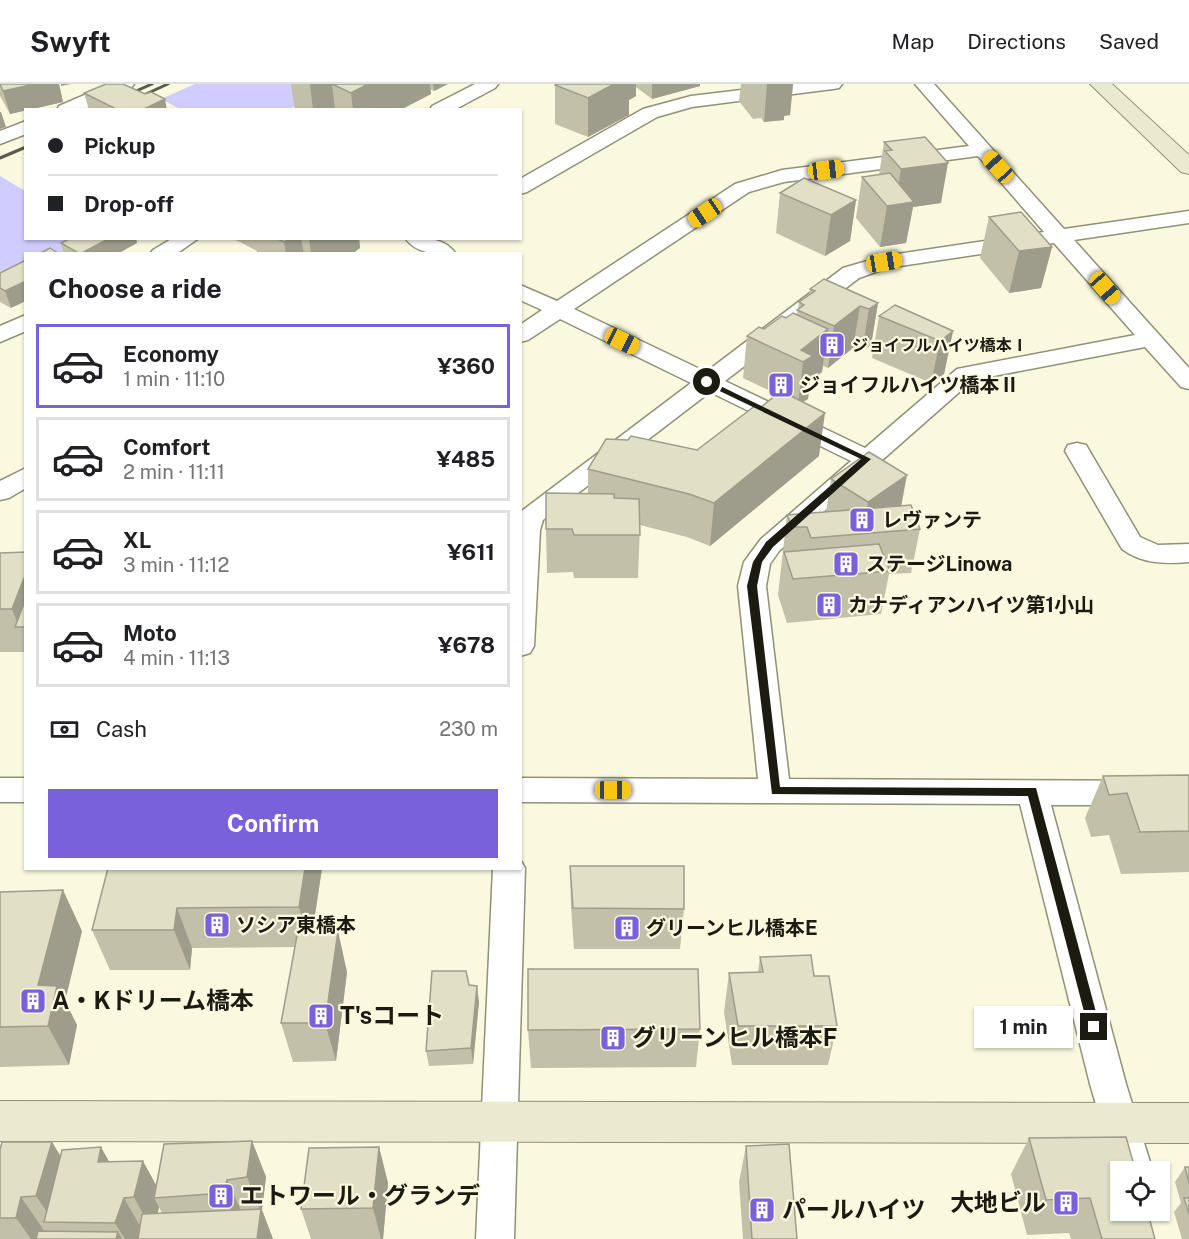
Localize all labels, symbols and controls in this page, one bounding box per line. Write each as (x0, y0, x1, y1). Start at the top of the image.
text: Swyft (30, 25, 111, 58)
text: Map (892, 29, 934, 54)
text: Directions (967, 29, 1066, 54)
text: Saved (1099, 29, 1159, 54)
text: Pickup (84, 133, 155, 159)
car (979, 148, 1017, 186)
car (807, 159, 845, 181)
text: Drop-off (84, 191, 174, 217)
car (685, 195, 725, 231)
car (865, 250, 903, 274)
car (1086, 269, 1124, 307)
text: Choose a ride (48, 272, 222, 304)
car (602, 325, 642, 357)
building icon: ジョイフルハイツ橋本Ⅰ (817, 330, 847, 360)
place label: ジョイフルハイツ橋本Ⅰ (852, 336, 1028, 355)
icon: car (51, 339, 105, 393)
text: Economy (123, 341, 219, 367)
text: ¥360 (437, 353, 495, 379)
text: 1 min · 11:10 (123, 367, 225, 391)
route start (693, 368, 720, 395)
building icon: ジョイフルハイツ橋本Ⅱ (766, 370, 796, 400)
place label: ジョイフルハイツ橋本Ⅱ (800, 373, 1020, 397)
icon: car (51, 432, 105, 486)
text: Comfort (123, 434, 210, 460)
text: ¥485 (436, 446, 495, 472)
text: 2 min · 11:11 (123, 460, 225, 484)
building icon: レヴァンテ (847, 505, 877, 535)
place label: レヴァンテ (882, 508, 982, 532)
icon: car (51, 525, 105, 579)
text: XL (123, 527, 151, 553)
text: ¥611 (447, 539, 495, 565)
building icon: ステージLinowa (831, 549, 861, 579)
place label: ステージLinowa (866, 552, 1012, 576)
text: 3 min · 11:12 (123, 553, 229, 577)
building icon: カナディアンハイツ第1小山 (814, 590, 844, 620)
place label: カナディアンハイツ第1小山 (848, 593, 1094, 617)
icon: car (51, 618, 105, 672)
text: Moto (123, 620, 177, 646)
text: ¥678 (438, 632, 495, 658)
text: 4 min · 11:13 (123, 646, 230, 670)
icon: cash (48, 713, 81, 746)
text: Cash (96, 716, 147, 742)
text: 230 m (439, 717, 498, 741)
car (595, 781, 631, 799)
button: Confirm (48, 789, 498, 858)
building icon: ソシア東橋本 (202, 910, 232, 940)
place label: ソシア東橋本 (236, 913, 356, 937)
building icon: グリーンヒル橋本E (612, 913, 642, 943)
place label: グリーンヒル橋本E (646, 916, 818, 940)
building icon: A・Kドリーム橋本 (18, 986, 48, 1016)
place label: A・Kドリーム橋本 (52, 986, 254, 1014)
building icon: T'sコート (306, 1001, 336, 1031)
place label: T'sコート (340, 1001, 444, 1029)
callout: 1 min (974, 1006, 1073, 1048)
route end (1080, 1013, 1107, 1040)
text: 1 min (999, 1015, 1048, 1039)
building icon: グリーンヒル橋本F (598, 1023, 628, 1053)
place label: グリーンヒル橋本F (632, 1023, 838, 1051)
map controls (1110, 1161, 1170, 1221)
button: locate (1110, 1161, 1170, 1221)
building icon: エトワール・グランデ (206, 1181, 236, 1211)
place label: エトワール・グランデ (240, 1181, 480, 1209)
place label: 大地ビル (950, 1188, 1046, 1216)
building icon: 大地ビル (1051, 1188, 1081, 1218)
building icon: パールハイツ (747, 1195, 777, 1225)
place label: パールハイツ (782, 1195, 926, 1223)

